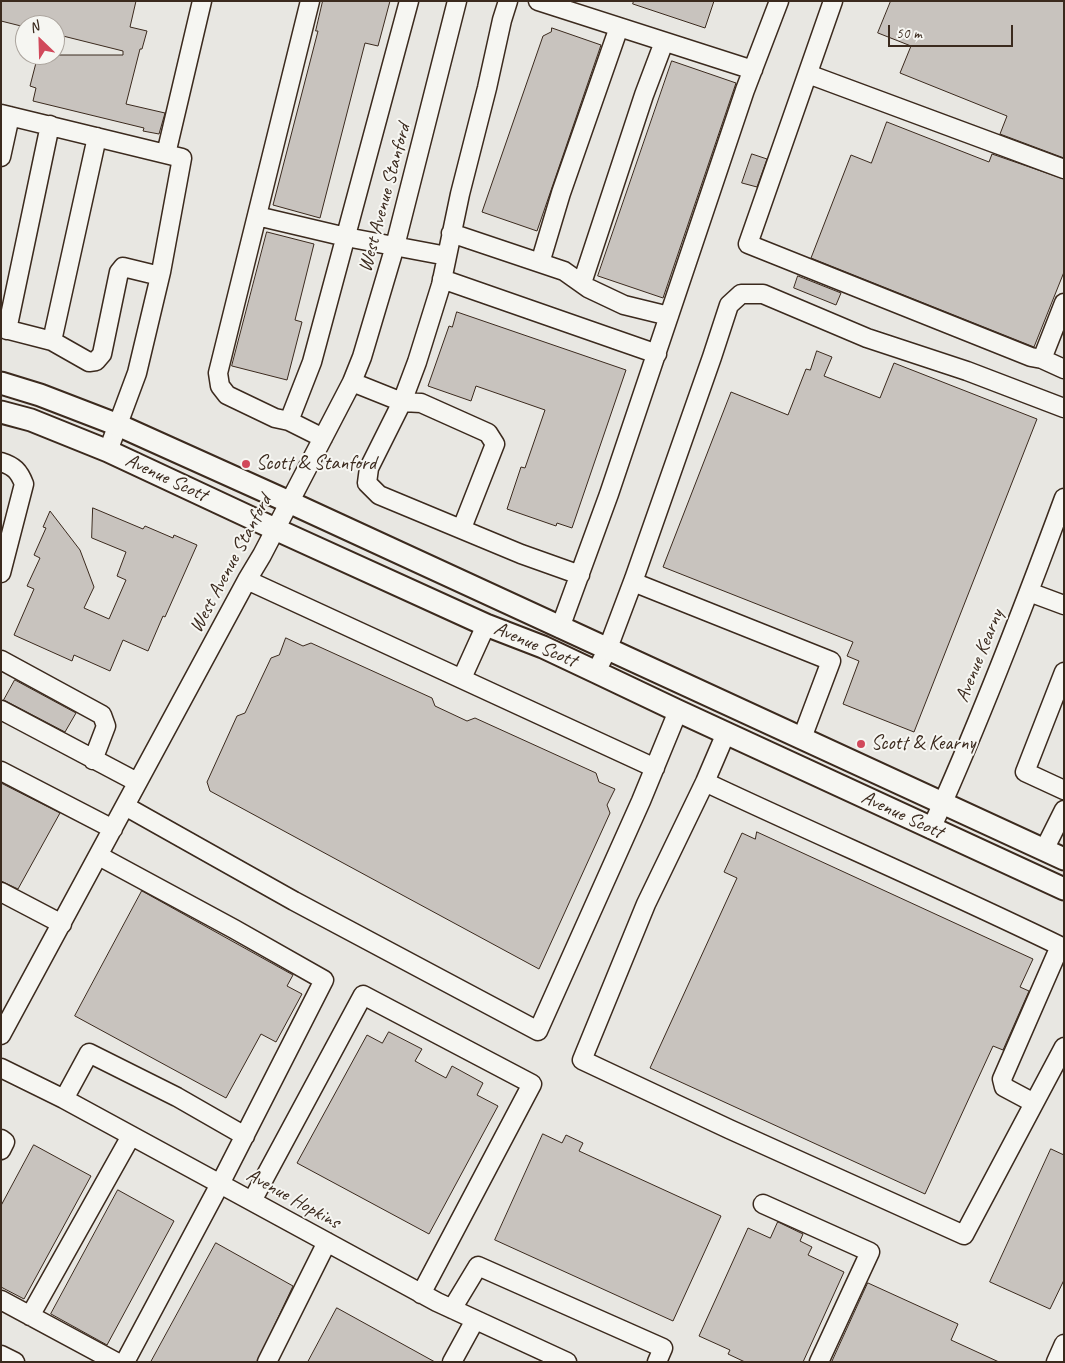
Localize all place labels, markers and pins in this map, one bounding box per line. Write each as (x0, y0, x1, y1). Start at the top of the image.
place label: Scott & Stanford (256, 452, 376, 476)
marker: Scott & Stanford (240, 458, 252, 470)
place label: Scott & Kearny (871, 732, 975, 756)
marker: Scott & Kearny (855, 738, 867, 750)

